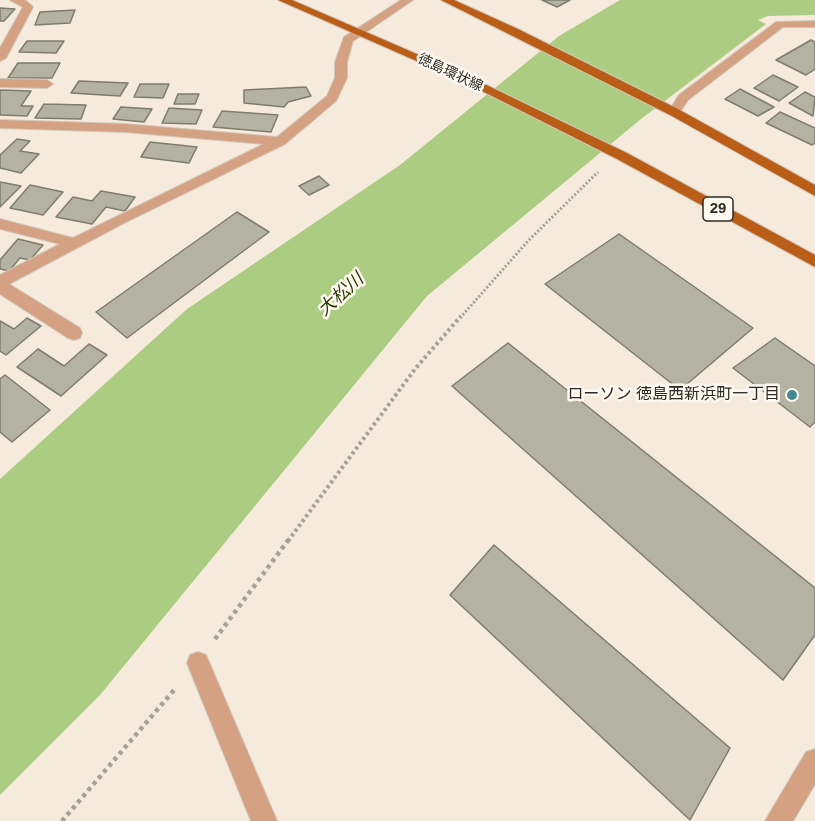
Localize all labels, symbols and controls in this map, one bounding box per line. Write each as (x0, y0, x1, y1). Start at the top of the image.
street label: 徳島環状線 (415, 51, 485, 95)
road number: 29 (703, 197, 733, 221)
water label: 大松川 (314, 269, 368, 321)
place label: ローソン 徳島西新浜町一丁目 (568, 385, 780, 405)
marker: ローソン 徳島西新浜町一丁目 (785, 388, 799, 402)

